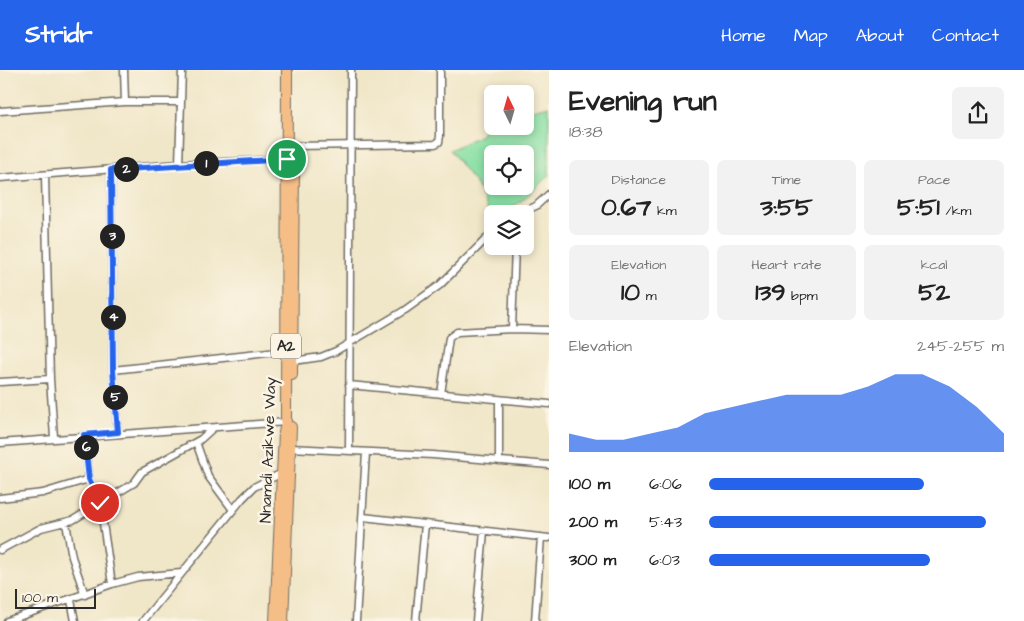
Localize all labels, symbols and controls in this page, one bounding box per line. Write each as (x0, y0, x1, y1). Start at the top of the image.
text: Stridr (25, 18, 93, 52)
text: Home (721, 23, 766, 48)
text: Map (794, 23, 828, 48)
text: About (856, 23, 904, 48)
text: Contact (932, 23, 999, 48)
text: Evening run (569, 82, 717, 121)
north arrow (484, 85, 534, 135)
map controls (484, 85, 534, 255)
button: share (952, 87, 1004, 139)
text: 18:38 (569, 121, 603, 143)
pin (266, 138, 308, 180)
icon: arrive (273, 145, 301, 173)
button: locate (484, 145, 534, 195)
pin: 1 (194, 150, 218, 176)
text: 1 (206, 153, 207, 173)
pin: 2 (114, 156, 138, 182)
text: 2 (122, 159, 131, 179)
text: Distance (612, 170, 666, 190)
text: Time (772, 170, 801, 190)
text: Pace (918, 170, 950, 190)
text: 0.67 (601, 190, 651, 225)
text: 3:55 (760, 190, 813, 225)
text: 5:51 (897, 190, 940, 225)
text: km (651, 201, 677, 221)
text: /km (940, 201, 971, 221)
button: layers (484, 205, 534, 255)
pin: 3 (100, 224, 124, 248)
text: 3 (109, 226, 116, 246)
text: Elevation (611, 255, 666, 275)
text: Heart rate (751, 255, 822, 275)
text: kcal (921, 255, 948, 275)
text: 10 (621, 275, 640, 310)
text: 139 (755, 275, 785, 310)
text: 52 (918, 275, 950, 310)
text: m (640, 286, 657, 306)
text: bpm (785, 286, 818, 306)
pin: 4 (100, 304, 126, 330)
text: 4 (109, 307, 118, 327)
road number: A2 (271, 334, 301, 358)
text: Elevation (569, 335, 632, 357)
text: 245–255 m (917, 335, 1004, 357)
street label: Nnamdi Azikwe Way (254, 376, 283, 523)
pin: 5 (102, 384, 128, 410)
text: 5 (111, 387, 120, 407)
pin: 6 (74, 434, 98, 460)
text: 6 (82, 437, 91, 457)
text: 100 m (569, 473, 610, 495)
text: 6:06 (649, 473, 682, 495)
pin (79, 482, 121, 524)
icon: check (86, 489, 114, 517)
text: 200 m (569, 511, 617, 533)
text: 5:43 (649, 511, 682, 533)
text: 300 m (569, 549, 616, 571)
text: 6:03 (649, 549, 680, 571)
scale bar (15, 586, 96, 609)
text: 100 m (22, 588, 58, 608)

